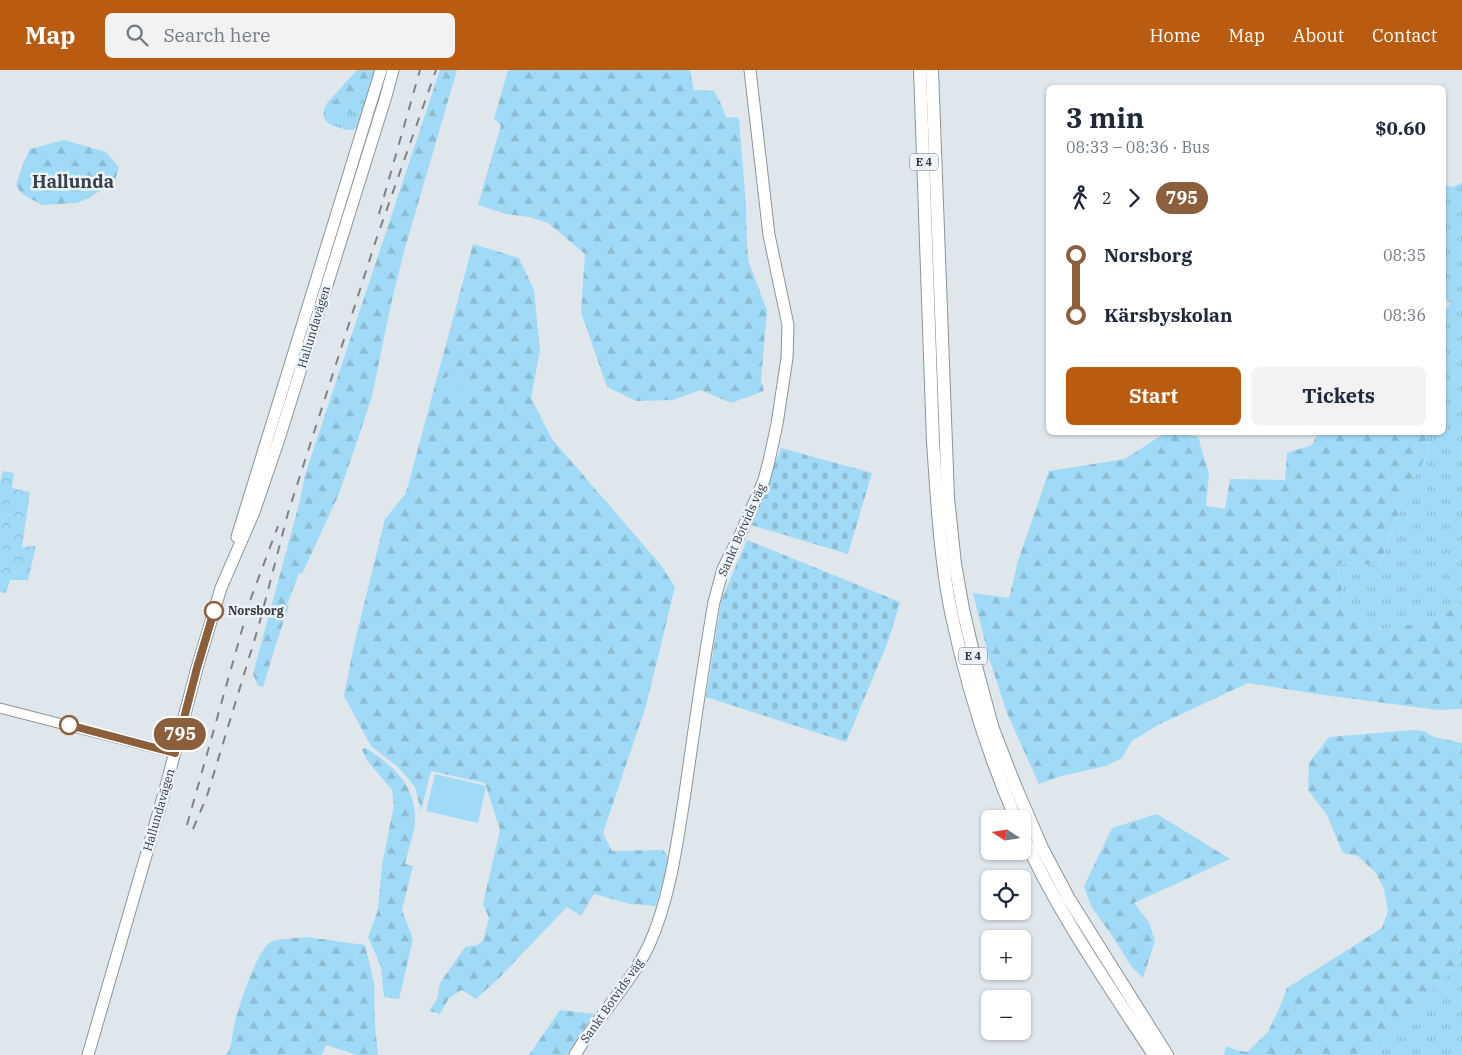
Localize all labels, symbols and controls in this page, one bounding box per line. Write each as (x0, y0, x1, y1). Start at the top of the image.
search box (105, 13, 455, 58)
text: Map (25, 19, 75, 51)
icon: search (123, 21, 151, 49)
text: Search here (163, 23, 270, 47)
text: Home (1149, 24, 1201, 47)
text: Map (1229, 24, 1265, 47)
text: About (1293, 24, 1344, 47)
text: Contact (1372, 24, 1437, 47)
text: 3 min (1066, 99, 1144, 136)
text: $0.60 (1375, 116, 1426, 140)
text: 08:33 – 08:36 · Bus (1066, 137, 1210, 157)
road number: E 4 (910, 154, 938, 170)
district label: Hallunda (32, 170, 114, 193)
icon: walk (1066, 184, 1094, 212)
icon: forward (1120, 184, 1148, 212)
text: 795 (1166, 186, 1198, 209)
text: 2 (1102, 188, 1112, 208)
text: Norsborg (1104, 243, 1192, 267)
text: 08:35 (1383, 245, 1426, 265)
street label: Hallundavägen (294, 284, 333, 370)
text: Kärsbyskolan (1104, 303, 1233, 327)
text: 08:36 (1383, 305, 1426, 325)
button: Start (1066, 367, 1241, 425)
button: Tickets (1251, 367, 1426, 425)
street label: Sankt Botvids väg (714, 481, 769, 578)
marker: Norsborg (204, 601, 224, 621)
place label: Norsborg (228, 603, 284, 618)
road number: E 4 (959, 648, 987, 664)
unlabelled marker (59, 715, 79, 735)
line badge: 795 (151, 718, 209, 750)
text: 795 (164, 722, 196, 745)
street label: Hallundavägen (140, 766, 178, 853)
north arrow (981, 810, 1031, 860)
map controls (981, 810, 1031, 1040)
button: locate (981, 870, 1031, 920)
button: + (981, 930, 1031, 980)
street label: Sankt Botvids väg (577, 955, 647, 1046)
button: − (981, 990, 1031, 1040)

